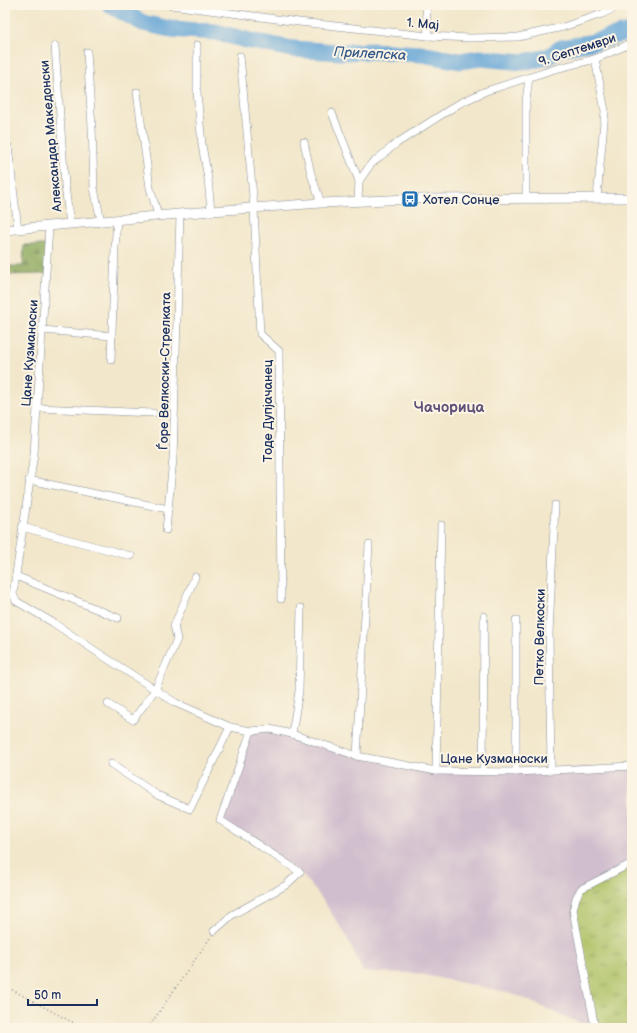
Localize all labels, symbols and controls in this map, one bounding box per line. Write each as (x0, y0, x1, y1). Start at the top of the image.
street label: 1. Мај (406, 15, 440, 33)
street label: 9. Септември (537, 30, 618, 70)
water label: Прилепска (333, 43, 407, 64)
street label: Александар Македонски (36, 59, 66, 214)
bus stop icon: Хотел Сонце (400, 189, 420, 209)
place label: Хотел Сонце (423, 192, 499, 208)
street label: Ѓоре Велкоски-Стрелката (155, 291, 174, 450)
street label: Цане Кузманоски (18, 299, 42, 407)
street label: Тоде Дупјачанец (260, 359, 276, 462)
district label: Чачорица (414, 398, 485, 417)
street label: Петко Велкоски (531, 588, 549, 686)
street label: Цане Кузманоски (440, 751, 548, 767)
scale bar (28, 981, 97, 1007)
text: 50 m (34, 988, 61, 1003)

